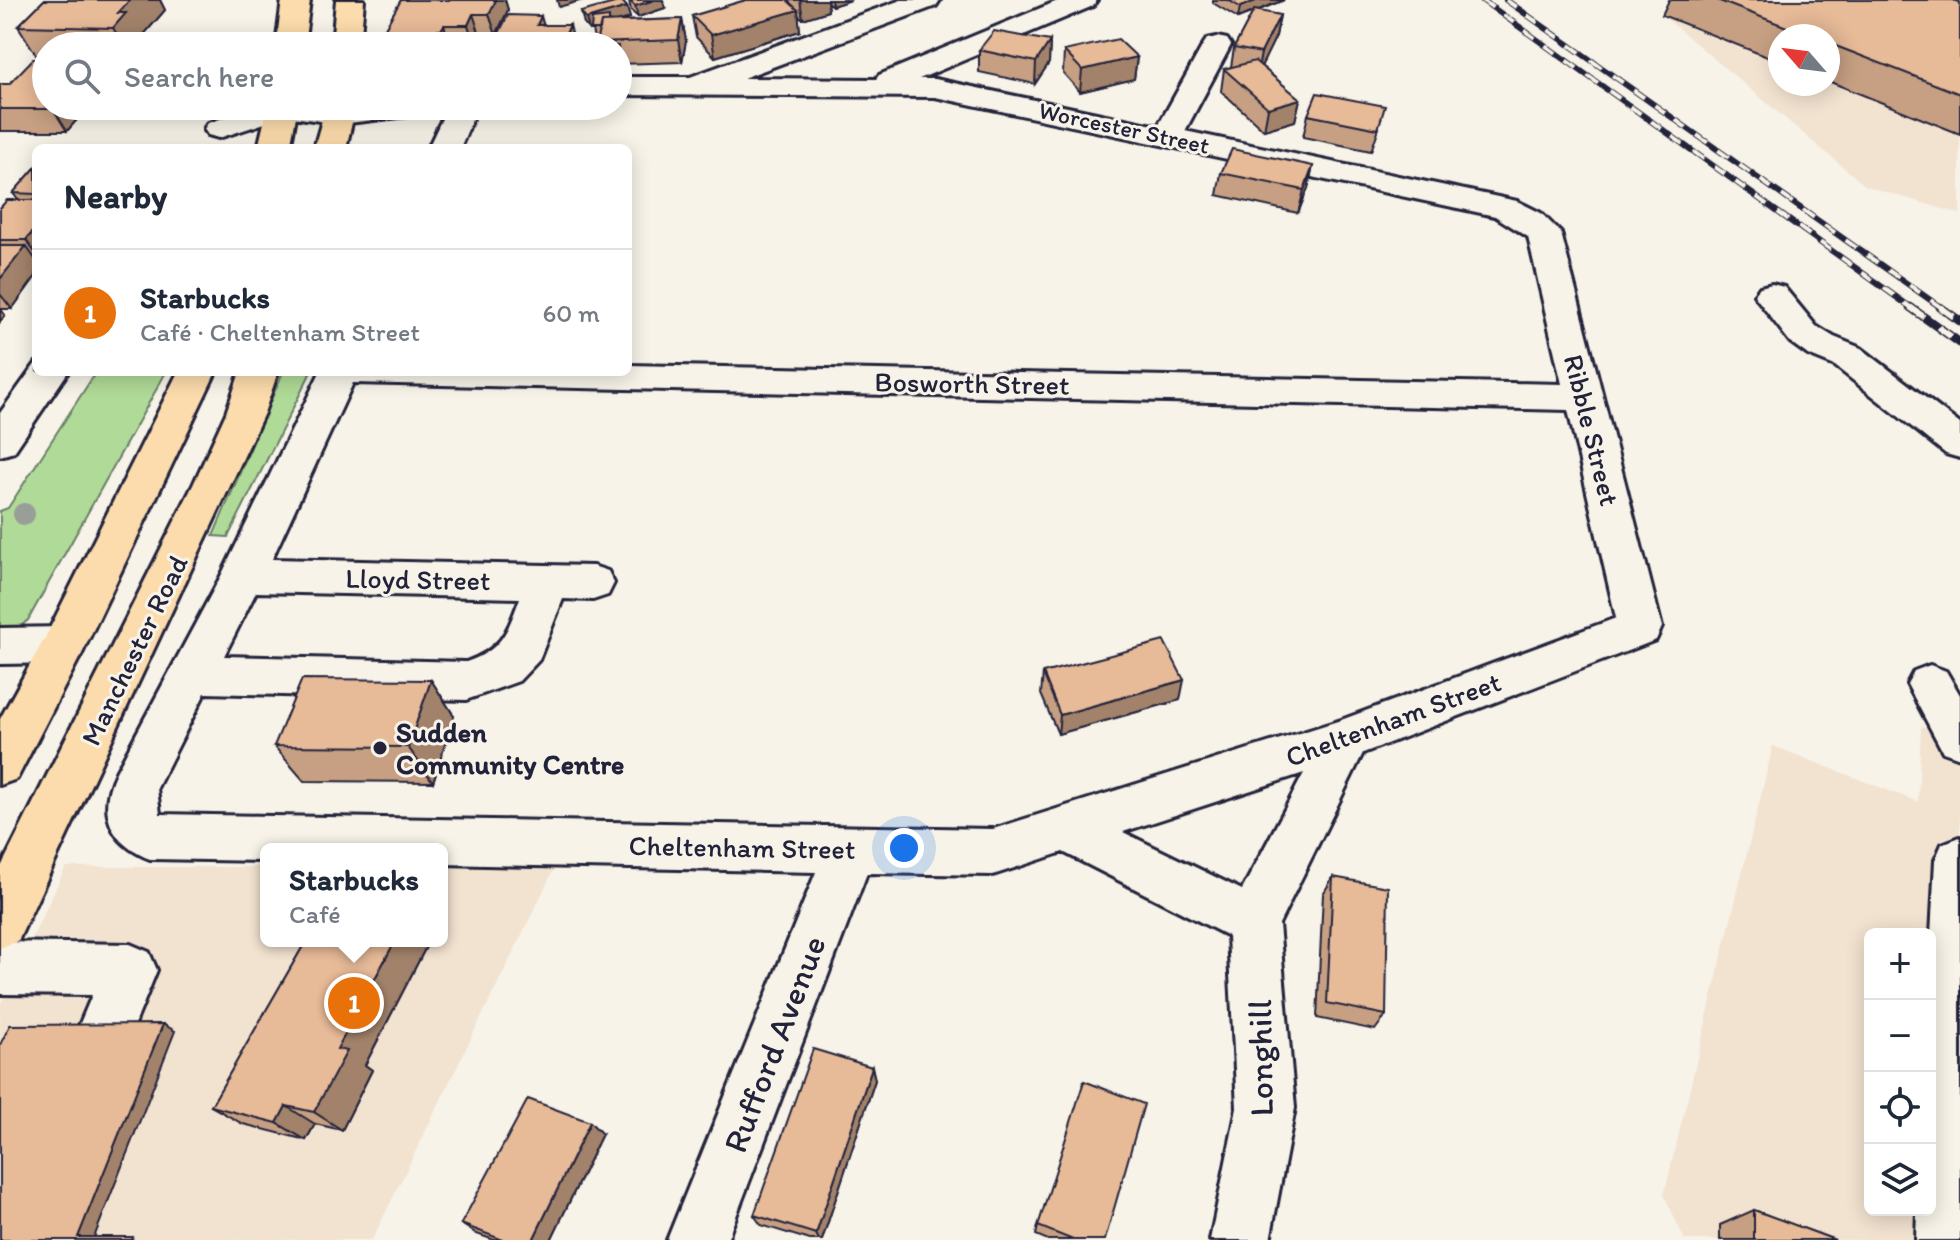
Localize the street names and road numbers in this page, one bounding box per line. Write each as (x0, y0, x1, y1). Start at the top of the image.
street label: Worcester Street (1036, 95, 1212, 160)
street label: Ribble Street (1557, 351, 1627, 509)
street label: Bosworth Street (874, 364, 1070, 402)
street label: Manchester Road (73, 549, 195, 751)
street label: Lloyd Street (345, 561, 491, 597)
street label: Cheltenham Street (1281, 664, 1505, 774)
street label: Cheltenham Street (628, 828, 856, 866)
street label: Rufford Avenue (714, 930, 835, 1158)
street label: Longhill (1239, 999, 1282, 1117)

